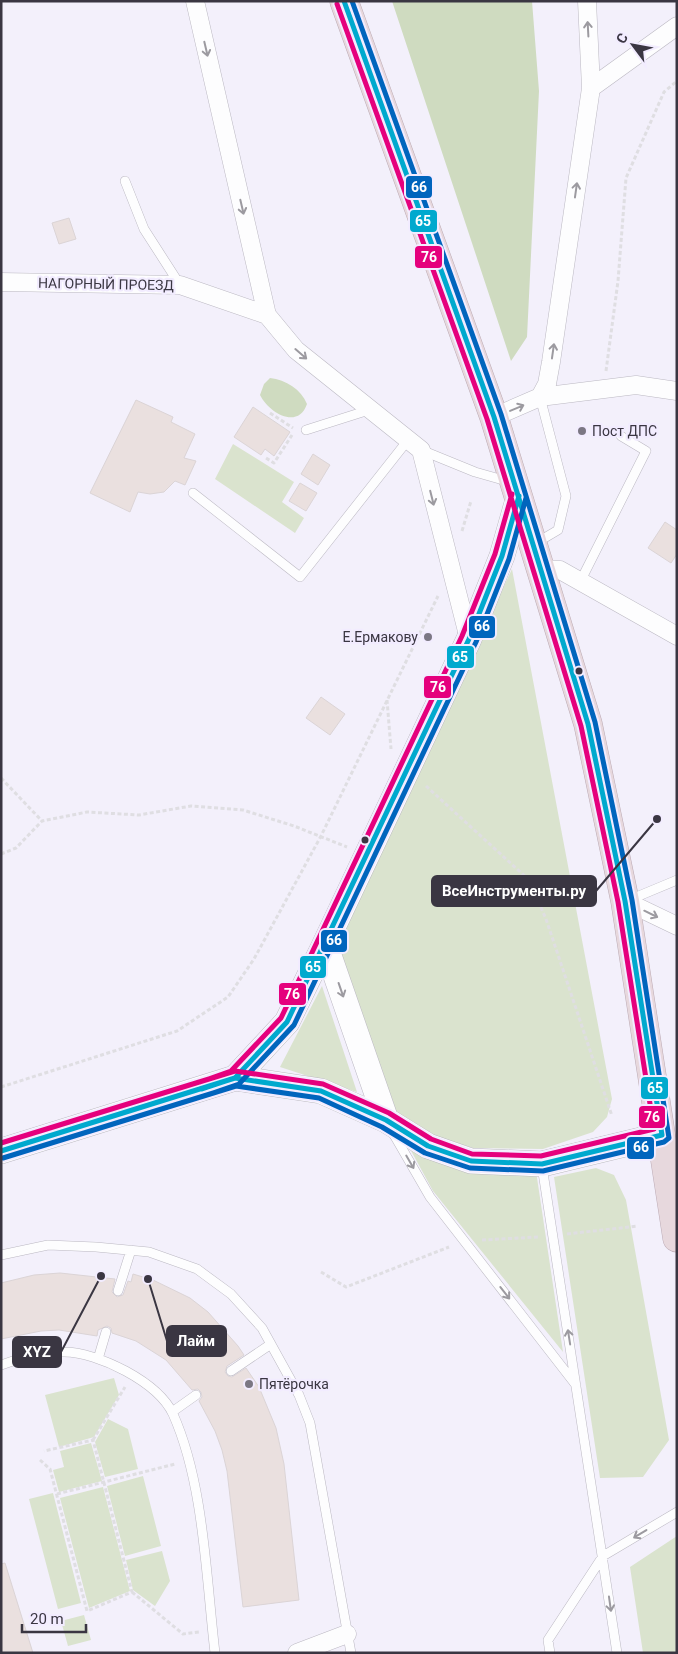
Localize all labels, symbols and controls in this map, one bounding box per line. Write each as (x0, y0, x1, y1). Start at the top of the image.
north arrow (608, 20, 658, 70)
one-way arrow (584, 21, 593, 37)
text: С (613, 30, 631, 46)
one-way arrow (202, 40, 211, 56)
line badge: 66 (405, 175, 433, 199)
text: 66 (411, 179, 427, 195)
one-way arrow (572, 182, 582, 198)
one-way arrow (238, 199, 247, 215)
line badge: 65 (409, 209, 438, 233)
text: 65 (415, 213, 431, 229)
line badge: 76 (414, 245, 443, 269)
text: 76 (421, 249, 437, 265)
street label: НАГОРНЫЙ ПРОЕЗД (38, 275, 175, 293)
one-way arrow (548, 343, 558, 359)
one-way arrow (294, 348, 307, 360)
one-way arrow (509, 402, 524, 412)
place label: Пост ДПС (592, 423, 657, 439)
marker: Пост ДПС (576, 425, 588, 437)
one-way arrow (428, 489, 438, 505)
line badge: 66 (468, 615, 496, 639)
text: 66 (474, 618, 490, 634)
place label: Е.Ермакову (343, 629, 418, 645)
marker: Е.Ермакову (422, 631, 434, 643)
line badge: 65 (446, 645, 475, 669)
text: 65 (452, 649, 468, 665)
unlabelled marker (574, 666, 584, 676)
line badge: 76 (423, 675, 452, 699)
text: 76 (430, 679, 446, 695)
unlabelled marker (360, 835, 370, 845)
callout: ВсеИнструменты.ру (432, 876, 596, 906)
text: ВсеИнструменты.ру (442, 882, 587, 900)
one-way arrow (643, 909, 658, 919)
line badge: 66 (320, 929, 348, 953)
text: 66 (326, 932, 342, 948)
line badge: 65 (299, 955, 327, 979)
text: 65 (305, 959, 321, 975)
line badge: 76 (278, 982, 307, 1006)
one-way arrow (337, 982, 346, 997)
text: 76 (284, 986, 300, 1002)
line badge: 65 (640, 1076, 669, 1100)
text: 65 (647, 1080, 663, 1096)
line badge: 76 (638, 1105, 666, 1129)
text: 76 (644, 1109, 660, 1125)
line badge: 66 (626, 1136, 655, 1160)
text: 66 (633, 1139, 649, 1155)
one-way arrow (406, 1155, 416, 1169)
one-way arrow (500, 1287, 511, 1300)
callout: Лайм (167, 1326, 226, 1356)
one-way arrow (564, 1330, 574, 1346)
text: Лайм (177, 1332, 215, 1350)
callout: XYZ (13, 1337, 61, 1367)
text: XYZ (23, 1343, 51, 1361)
place label: Пятёрочка (259, 1376, 329, 1392)
marker: Пятёрочка (243, 1378, 255, 1390)
one-way arrow (633, 1529, 647, 1539)
one-way arrow (605, 1596, 615, 1612)
scale bar (22, 1602, 86, 1634)
text: 20 m (30, 1610, 64, 1628)

